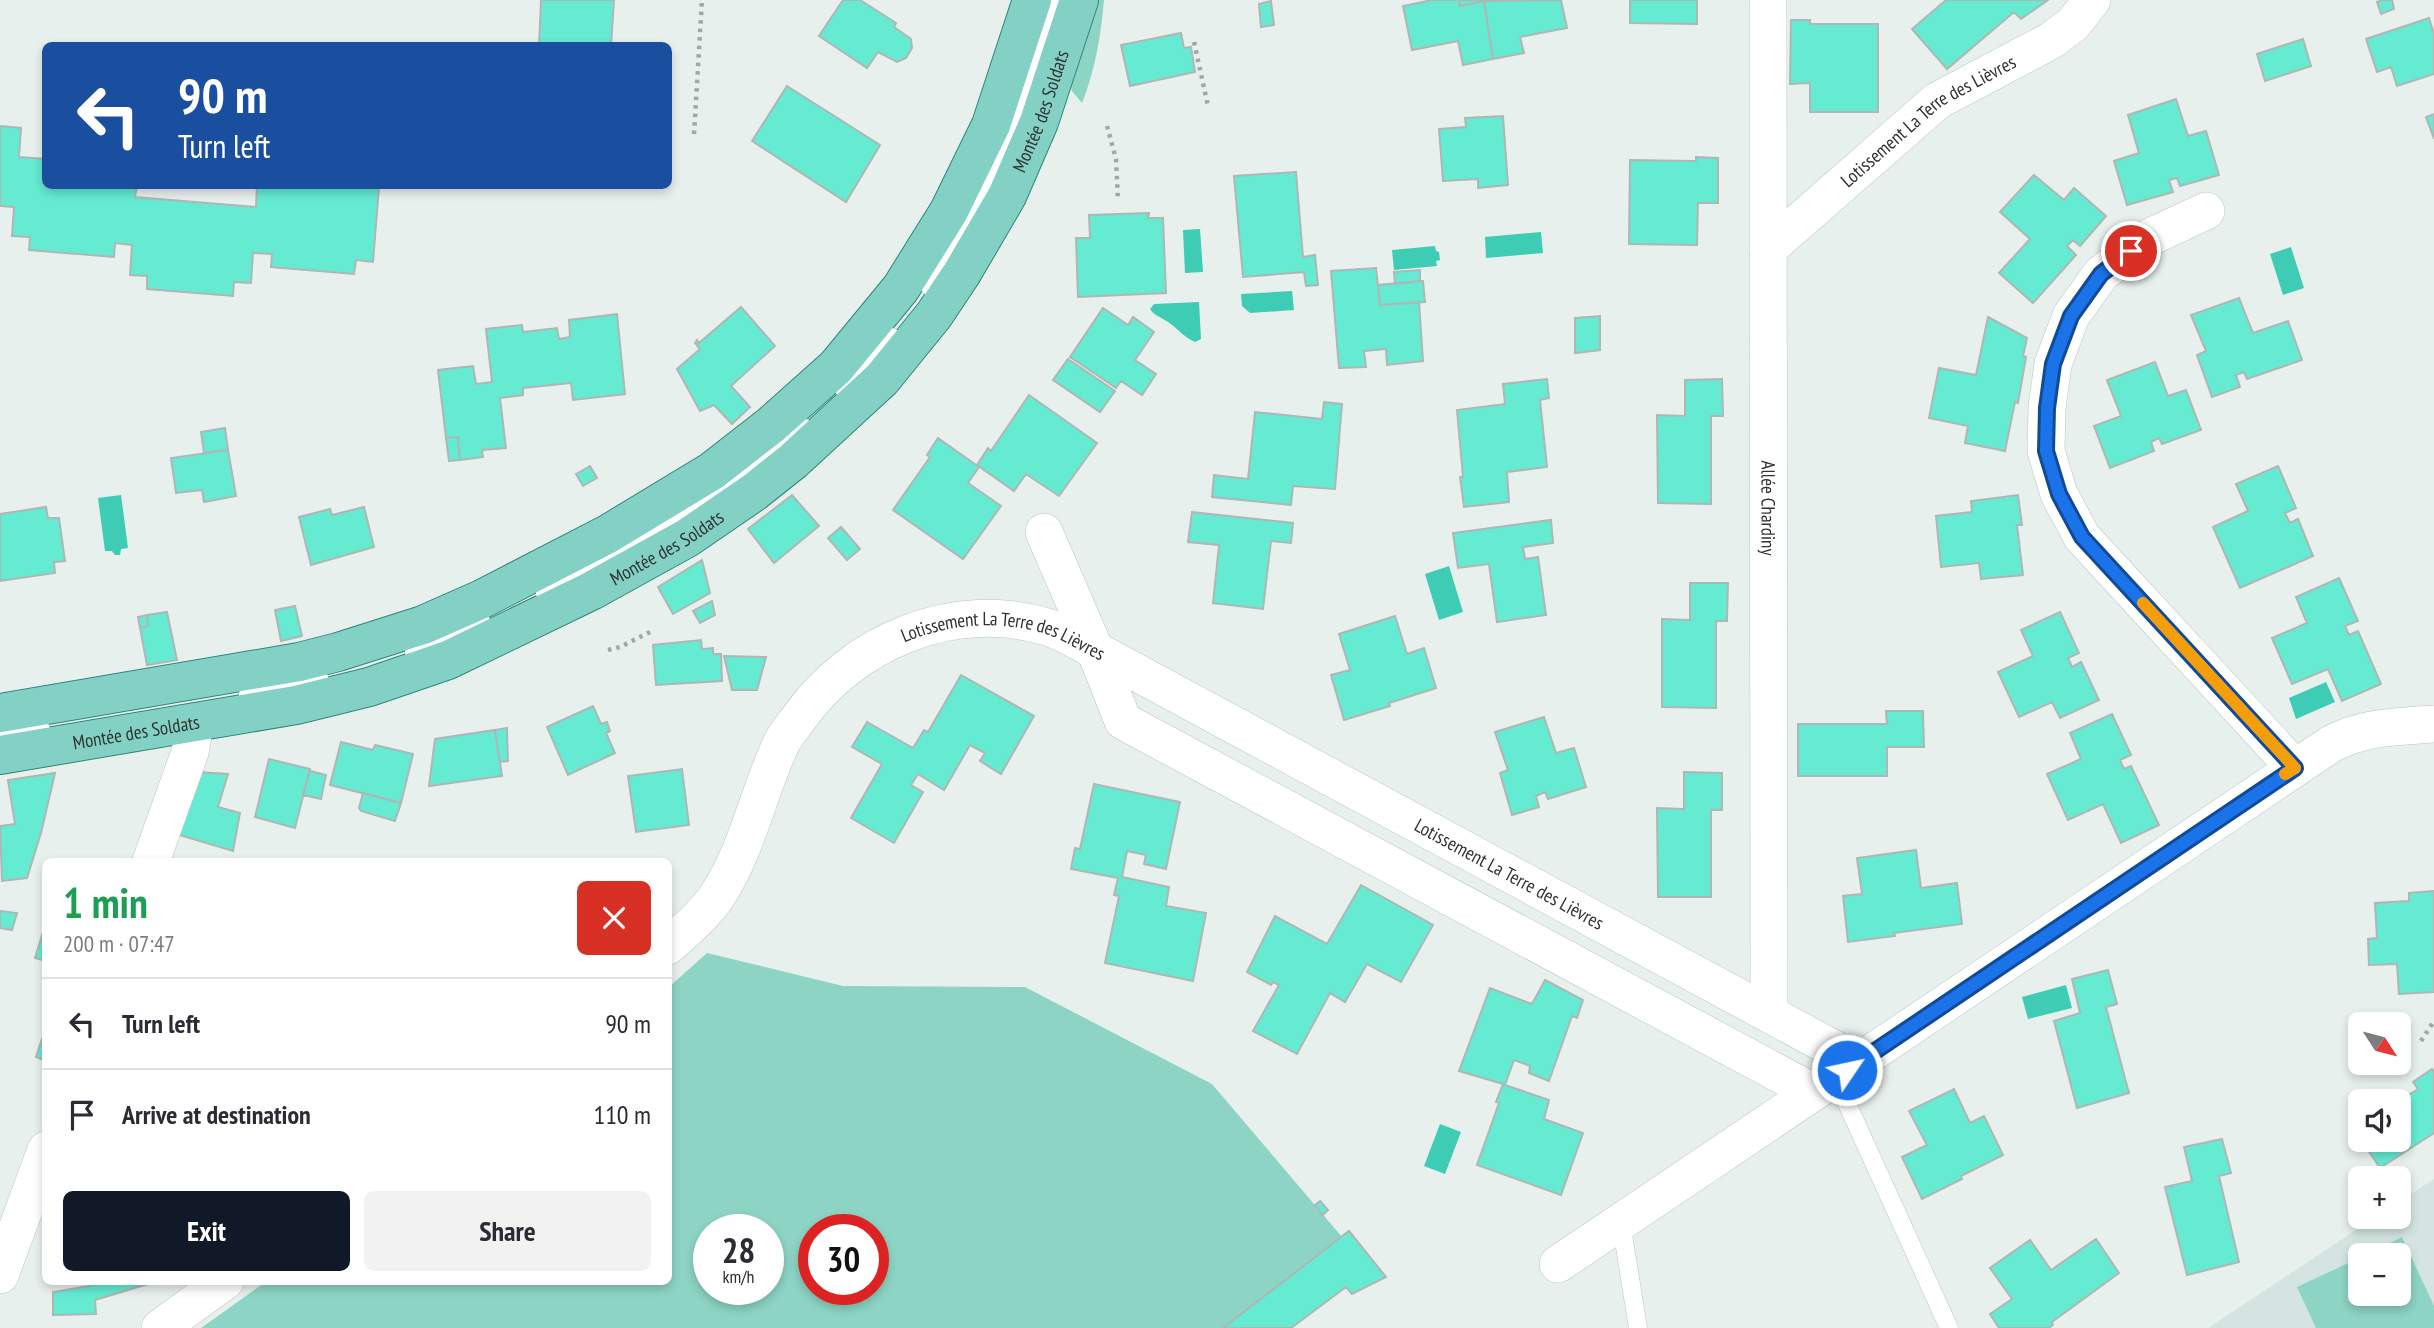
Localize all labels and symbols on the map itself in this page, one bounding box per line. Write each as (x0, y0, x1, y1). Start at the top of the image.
street label: Montée des Soldats (1007, 47, 1074, 176)
street label: Lotissement La Terre des Lièvres (1835, 50, 2020, 192)
pin (2101, 221, 2161, 281)
street label: Allée Chardiny (1756, 460, 1781, 556)
street label: Montée des Soldats (606, 504, 728, 590)
street label: Lotissement La Terre des Lièvres (897, 606, 1109, 665)
street label: Montée des Soldats (71, 710, 201, 755)
street label: Lotissement La Terre des Lièvres (1411, 813, 1608, 935)
north arrow (2348, 1012, 2412, 1074)
position arrow (1810, 1033, 1884, 1107)
speed limit sign: 30 (798, 1214, 889, 1305)

